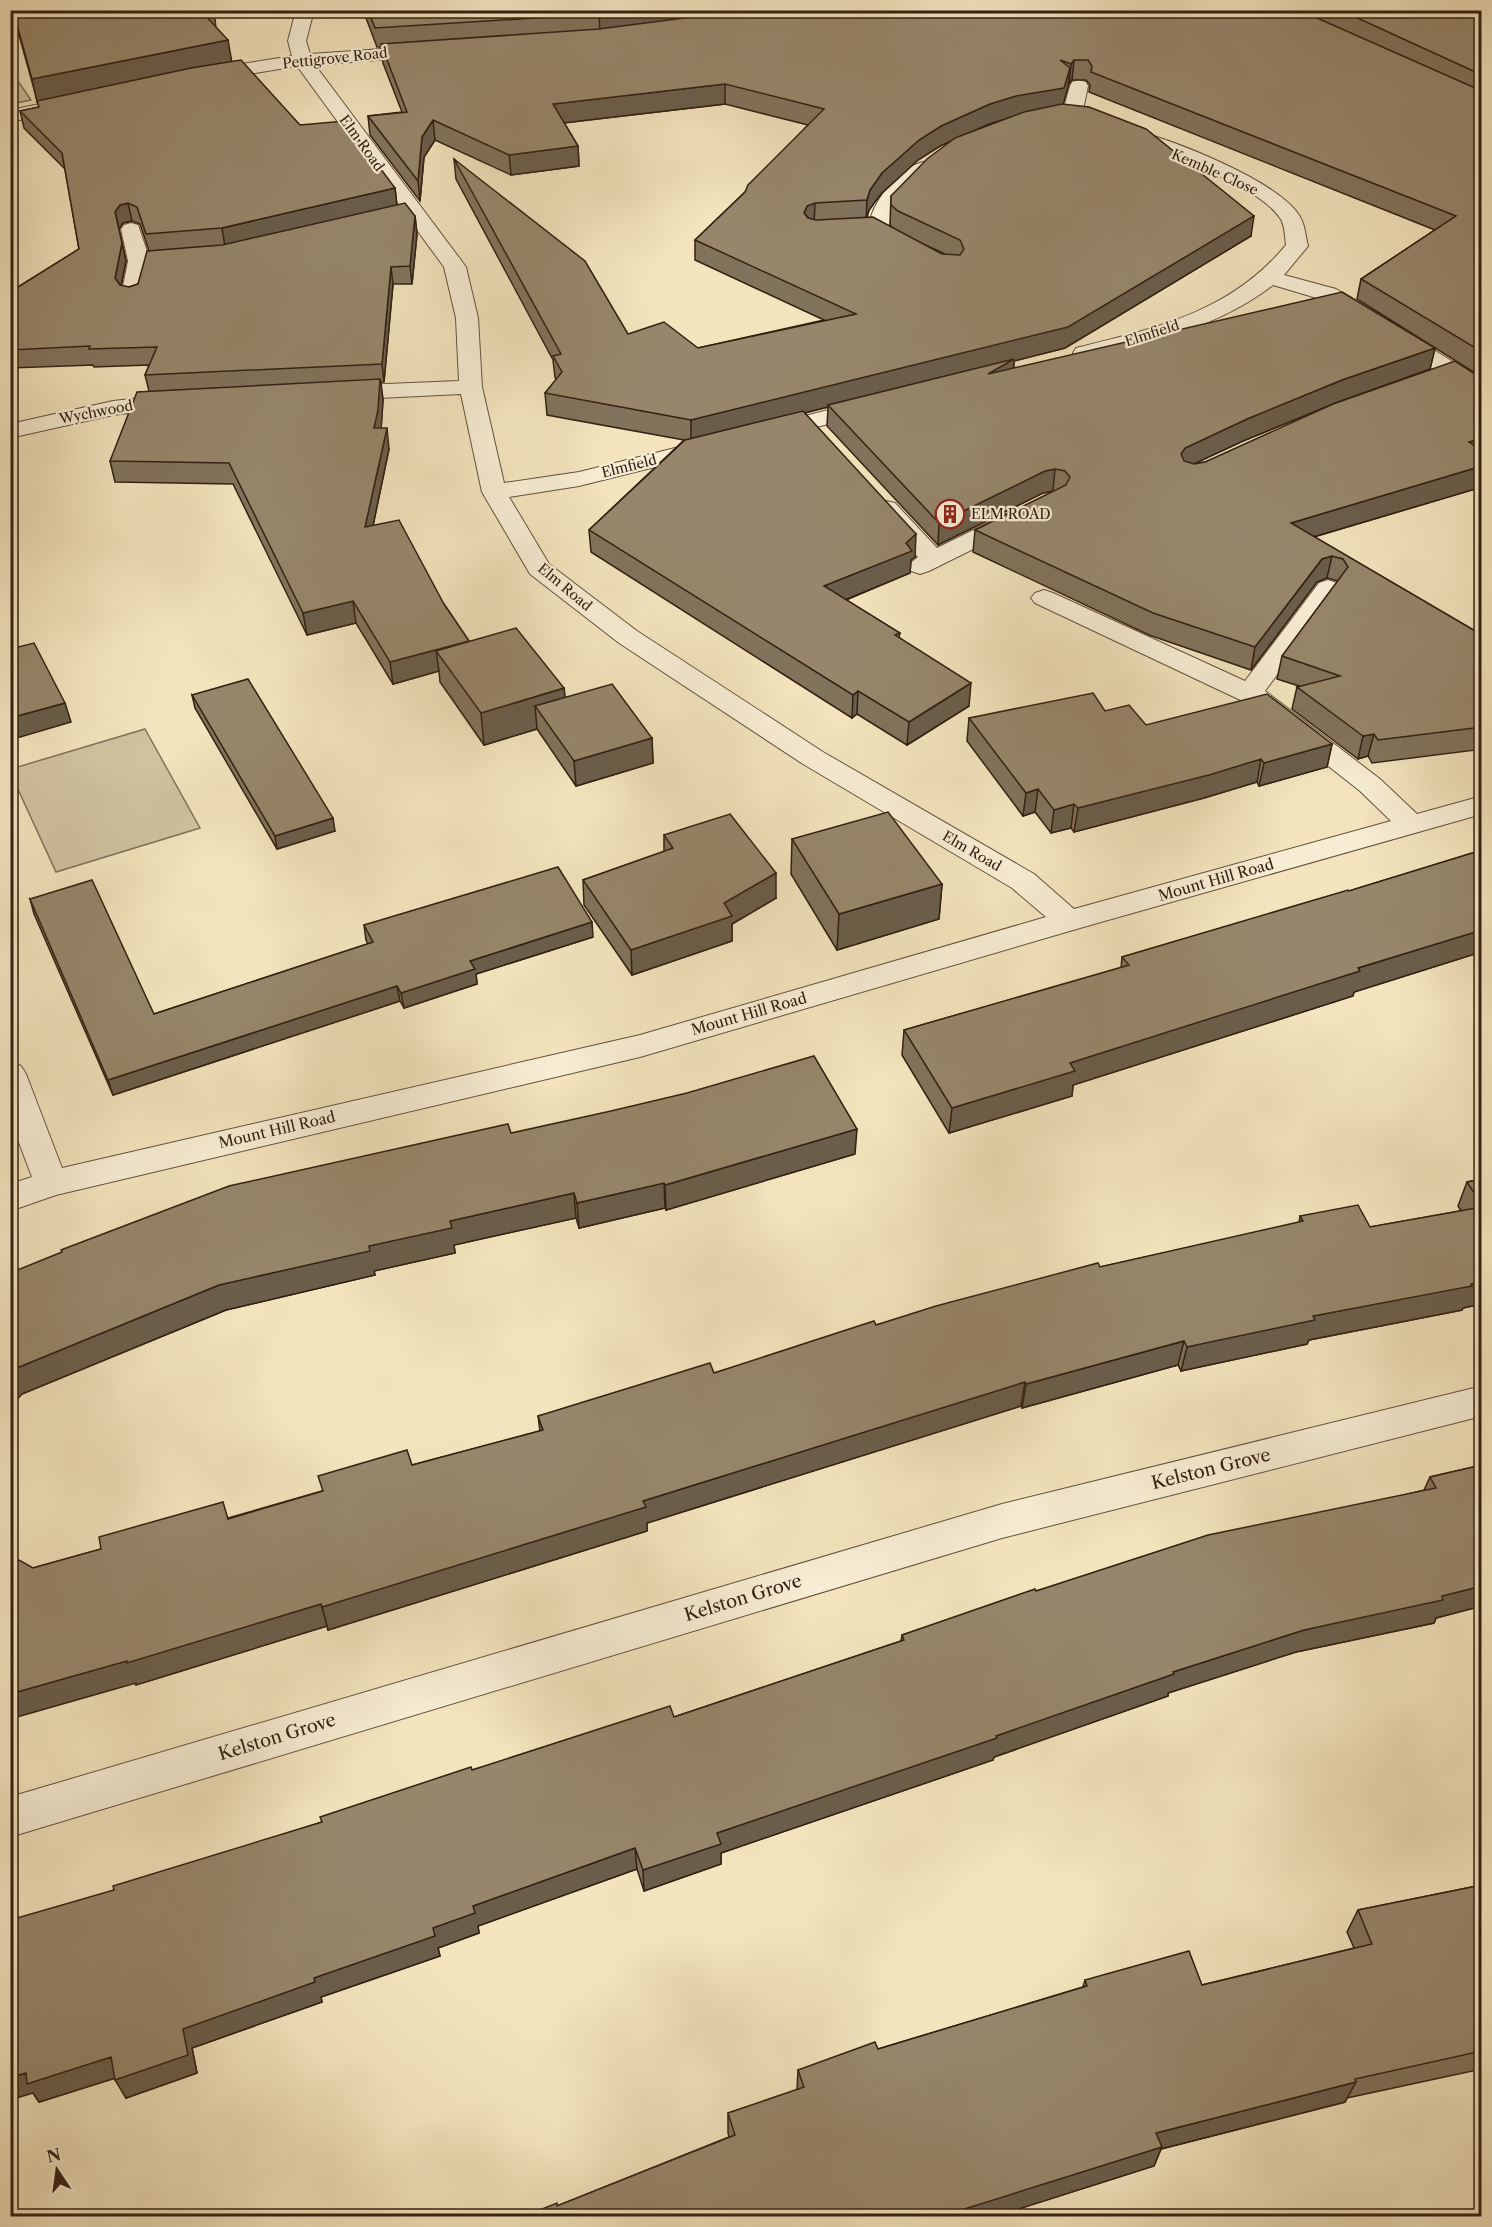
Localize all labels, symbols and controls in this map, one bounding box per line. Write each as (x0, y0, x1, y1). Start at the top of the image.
street label: Pettigrove Road (282, 43, 389, 72)
street label: Elm Road (336, 111, 389, 175)
street label: Kemble Close (1169, 145, 1261, 199)
street label: Elmfield (1122, 316, 1182, 350)
street label: Wychwood (57, 396, 135, 428)
street label: Elmfield (600, 450, 659, 482)
building icon: ELM ROAD (934, 498, 966, 530)
place label: ELM ROAD (971, 505, 1051, 523)
street label: Elm Road (534, 559, 596, 615)
street label: Elm Road (939, 827, 1005, 875)
street label: Mount Hill Road (1156, 854, 1276, 905)
street label: Mount Hill Road (689, 988, 809, 1039)
street label: Mount Hill Road (217, 1107, 337, 1152)
street label: Kelston Grove (1149, 1444, 1273, 1494)
street label: Kelston Grove (682, 1570, 804, 1626)
street label: Kelston Grove (216, 1709, 338, 1765)
north arrow (27, 2140, 87, 2200)
text: N (45, 2144, 63, 2167)

